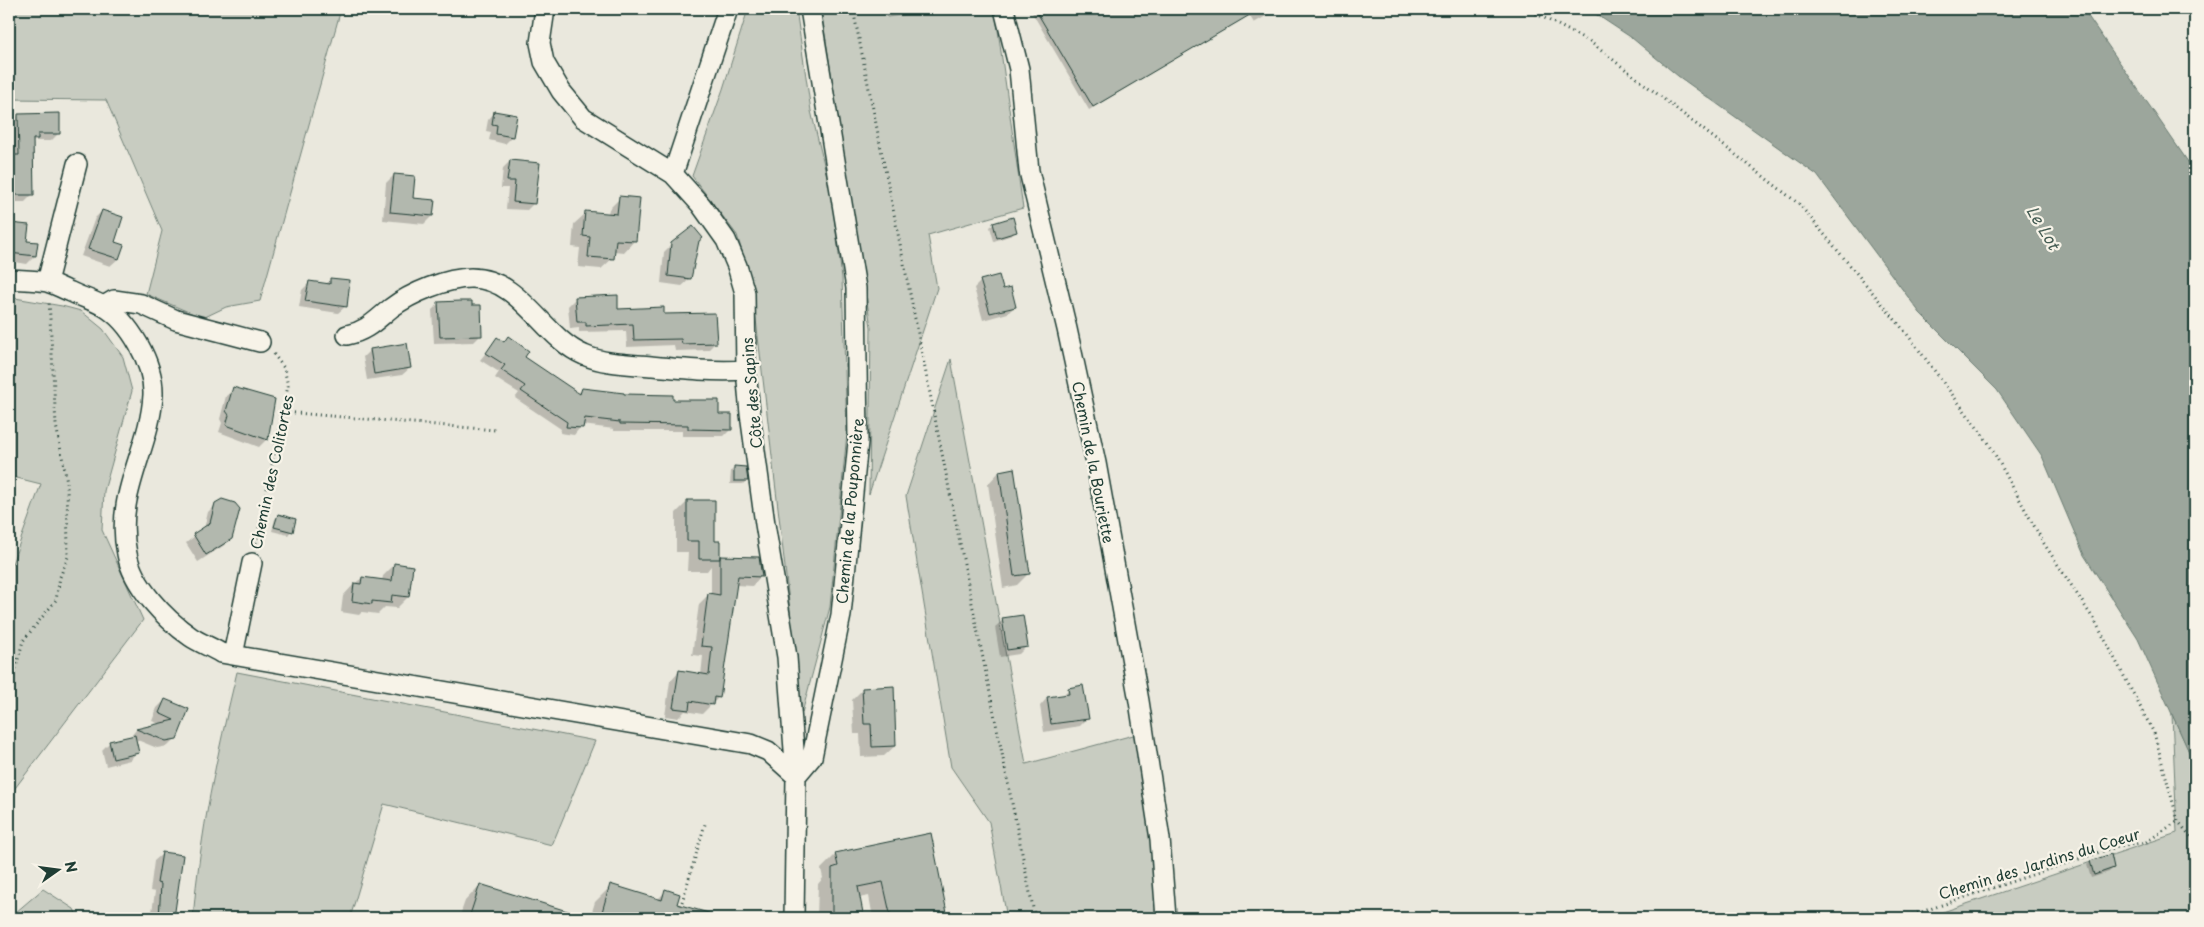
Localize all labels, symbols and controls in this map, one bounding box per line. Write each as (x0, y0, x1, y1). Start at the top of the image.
water label: Le Lot (2021, 200, 2068, 255)
street label: Côte des Sapins (735, 336, 767, 450)
street label: Chemin de la Bouriette (1067, 379, 1121, 545)
street label: Chemin des Colitortes (243, 393, 299, 551)
street label: Chemin de la Pouponnière (829, 417, 869, 605)
street label: Chemin des Jardins du Coeur (1936, 821, 2143, 905)
north arrow (32, 844, 82, 894)
text: N (60, 859, 83, 875)

